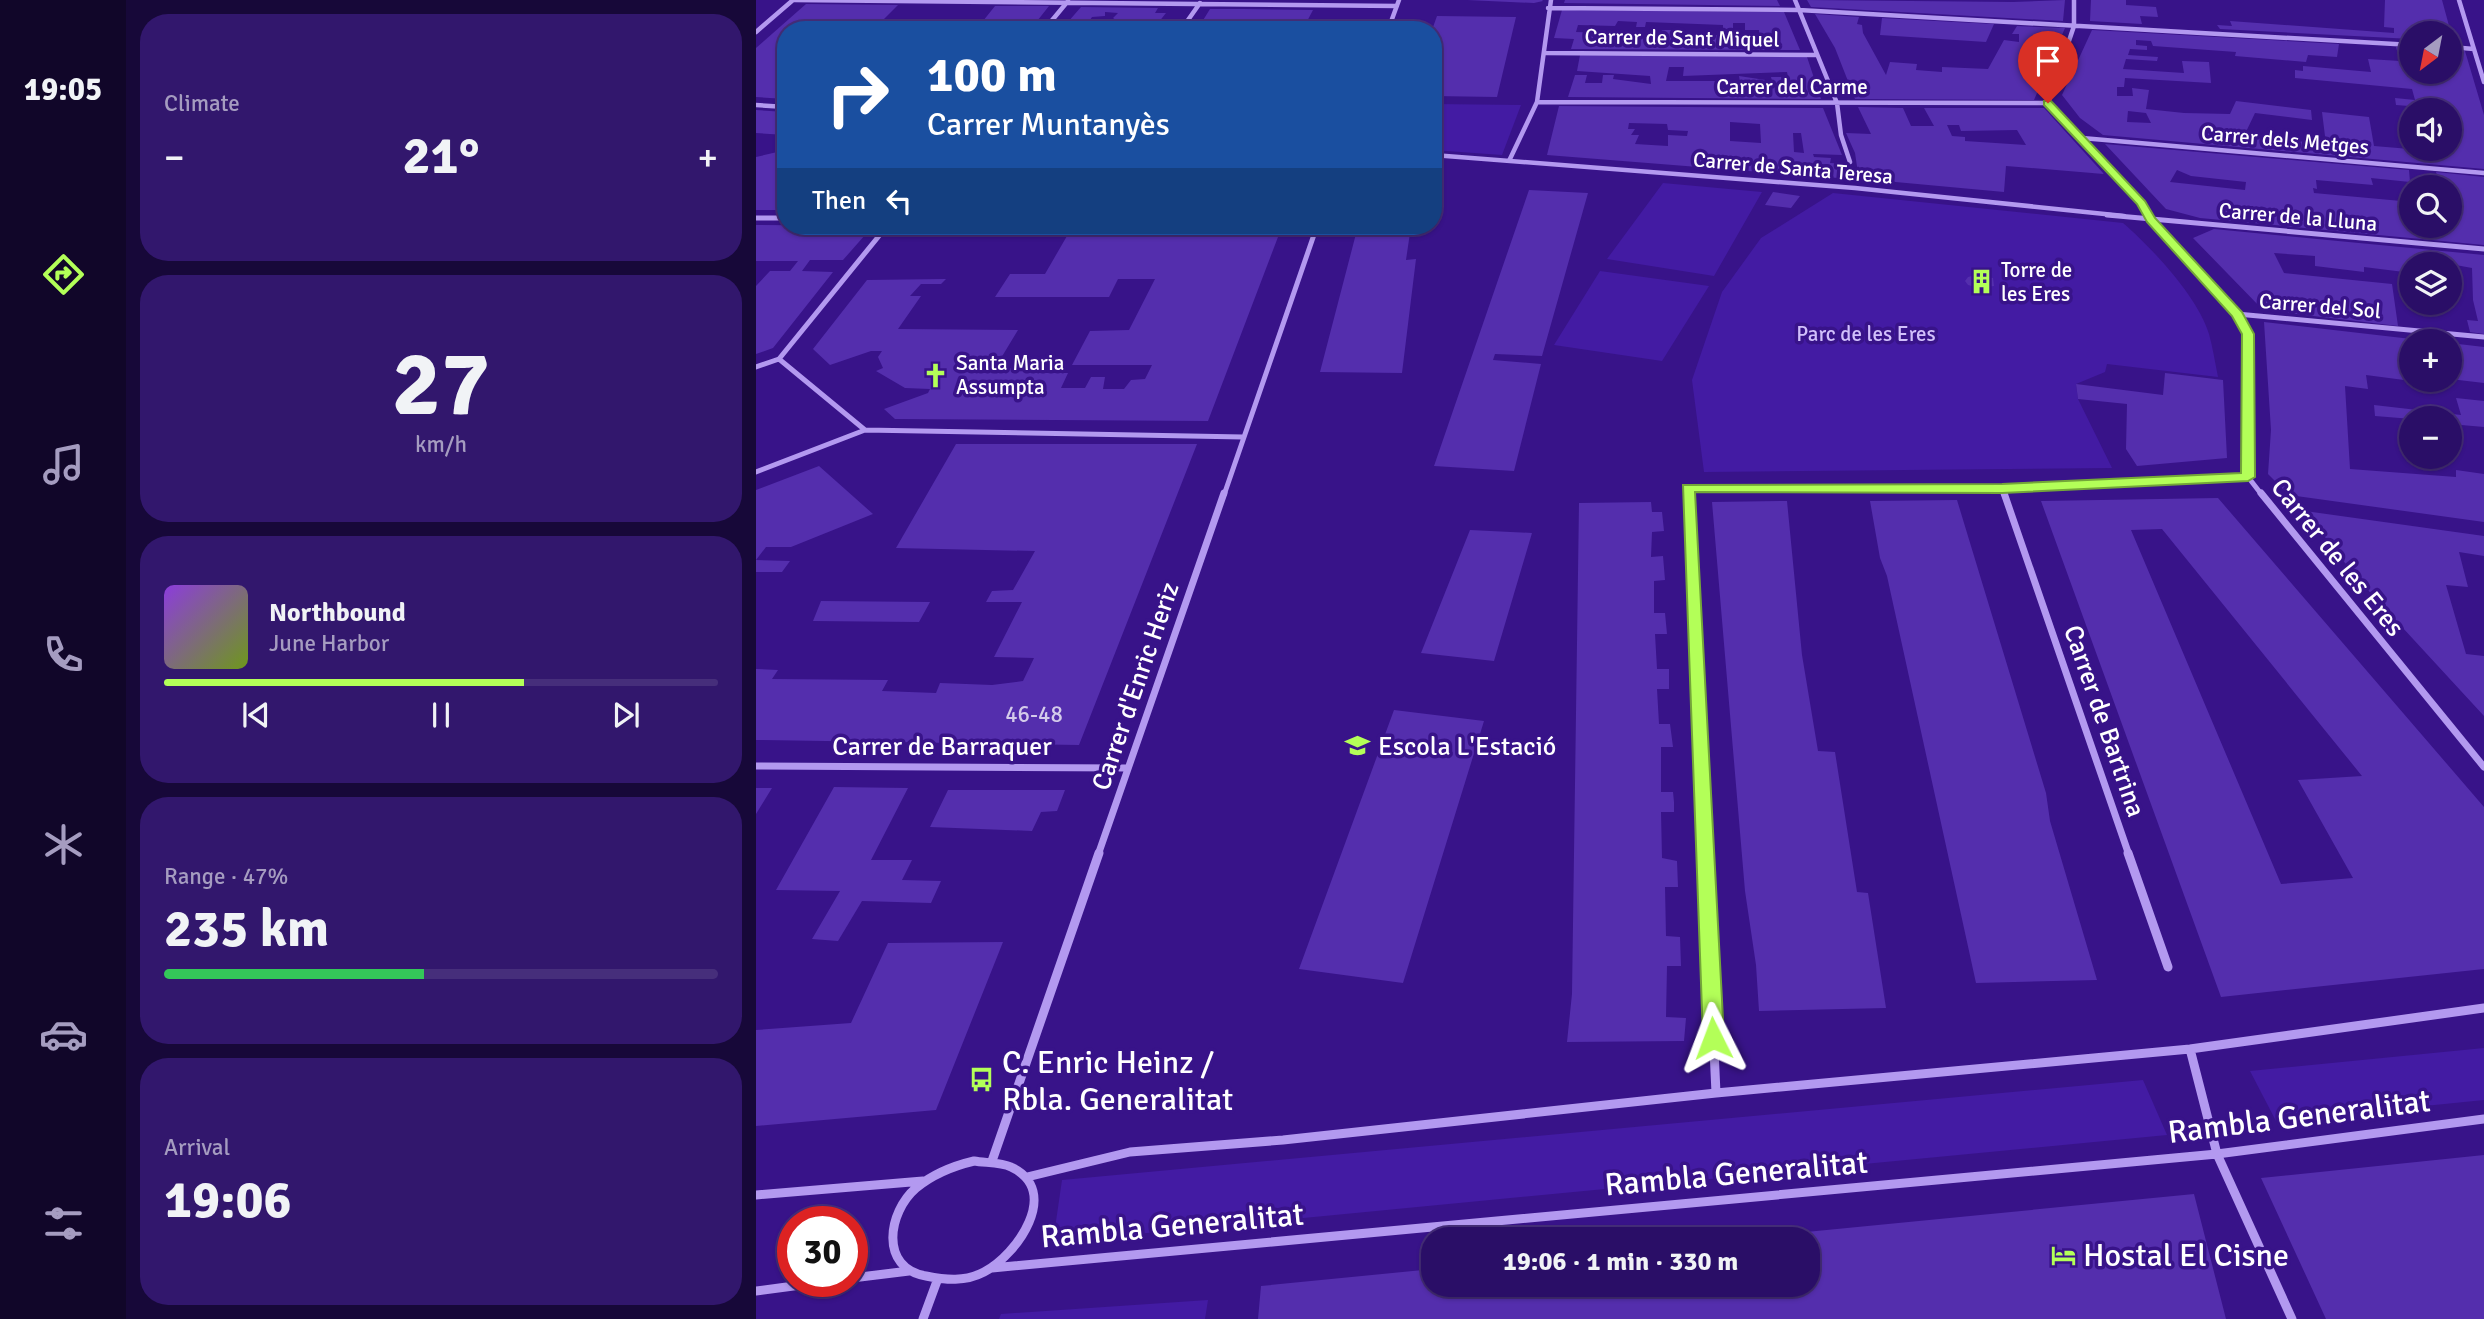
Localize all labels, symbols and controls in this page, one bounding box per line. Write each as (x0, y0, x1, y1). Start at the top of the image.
north arrow (2399, 21, 2462, 84)
map controls (2399, 21, 2462, 469)
street label: Carrer de Sant Miquel (1584, 23, 1780, 53)
pin (2018, 31, 2078, 103)
icon: arrive (2029, 42, 2067, 80)
text: 100 m (927, 45, 1057, 105)
icon: right (812, 49, 903, 140)
text: 19:05 (24, 70, 102, 109)
street label: Carrer del Carme (1716, 74, 1868, 100)
text: Climate (164, 89, 240, 118)
button: sound (2399, 98, 2462, 161)
text: Carrer Muntanyès (927, 105, 1170, 144)
street label: Carrer dels Metges (2200, 120, 2370, 160)
text: 21° (403, 124, 479, 188)
text: − (164, 134, 185, 181)
text: + (697, 134, 718, 181)
street label: Carrer de Santa Teresa (1692, 146, 1894, 190)
button: search (2399, 175, 2462, 238)
icon: left (880, 182, 918, 220)
text: Then (812, 185, 866, 217)
street label: Carrer de la Lluna (2218, 197, 2378, 237)
icon: directions (39, 250, 88, 299)
button: layers (2399, 252, 2462, 315)
place label: Torre de les Eres (2001, 257, 2072, 307)
building icon: Torre de les Eres (1967, 268, 1995, 296)
street label: Carrer del Sol (2258, 288, 2382, 324)
park label: Parc de les Eres (1796, 321, 1936, 347)
text: 27 (392, 328, 490, 441)
button: + (2399, 329, 2462, 392)
place label: Santa Maria Assumpta (956, 350, 1064, 400)
church icon: Santa Maria Assumpta (922, 361, 950, 389)
button: − (2399, 406, 2462, 469)
text: km/h (415, 430, 467, 459)
icon: music (39, 440, 88, 489)
street label: Carrer de les Eres (2264, 472, 2411, 643)
street label: Carrer d'Enric Heriz (1085, 578, 1187, 795)
text: Northbound (269, 597, 406, 629)
street label: Carrer de Bartrina (2056, 621, 2152, 821)
text: June Harbor (269, 629, 389, 658)
icon: phone (39, 630, 88, 679)
icon: previous (237, 696, 275, 734)
icon: pause (422, 696, 460, 734)
icon: next (607, 696, 645, 734)
house number: 46-48 (1005, 700, 1063, 729)
street label: Carrer de Barraquer (832, 731, 1052, 763)
place label: Escola L'Estació (1378, 731, 1556, 763)
school or university icon: Escola L'Estació (1344, 732, 1372, 760)
icon: climate (39, 820, 88, 869)
text: Range · 47% (164, 862, 288, 891)
text: 235 km (164, 897, 329, 961)
position arrow (1676, 1001, 1750, 1075)
icon: car (39, 1010, 88, 1059)
place label: C. Enric Heinz / Rbla. Generalitat (1002, 1043, 1233, 1119)
bus stop icon: C. Enric Heinz / Rbla. Generalitat (968, 1066, 996, 1094)
street label: Rambla Generalitat (2166, 1081, 2433, 1152)
text: Arrival (164, 1133, 230, 1162)
street label: Rambla Generalitat (1603, 1143, 1869, 1204)
text: 19:06 (164, 1168, 292, 1232)
street label: Rambla Generalitat (1039, 1195, 1305, 1256)
icon: filters (39, 1199, 88, 1248)
speed limit sign: 30 (777, 1206, 868, 1297)
place label: Hostal El Cisne (2083, 1236, 2289, 1275)
hotel icon: Hostal El Cisne (2049, 1241, 2077, 1269)
text: 19:06 · 1 min · 330 m (1503, 1246, 1738, 1278)

